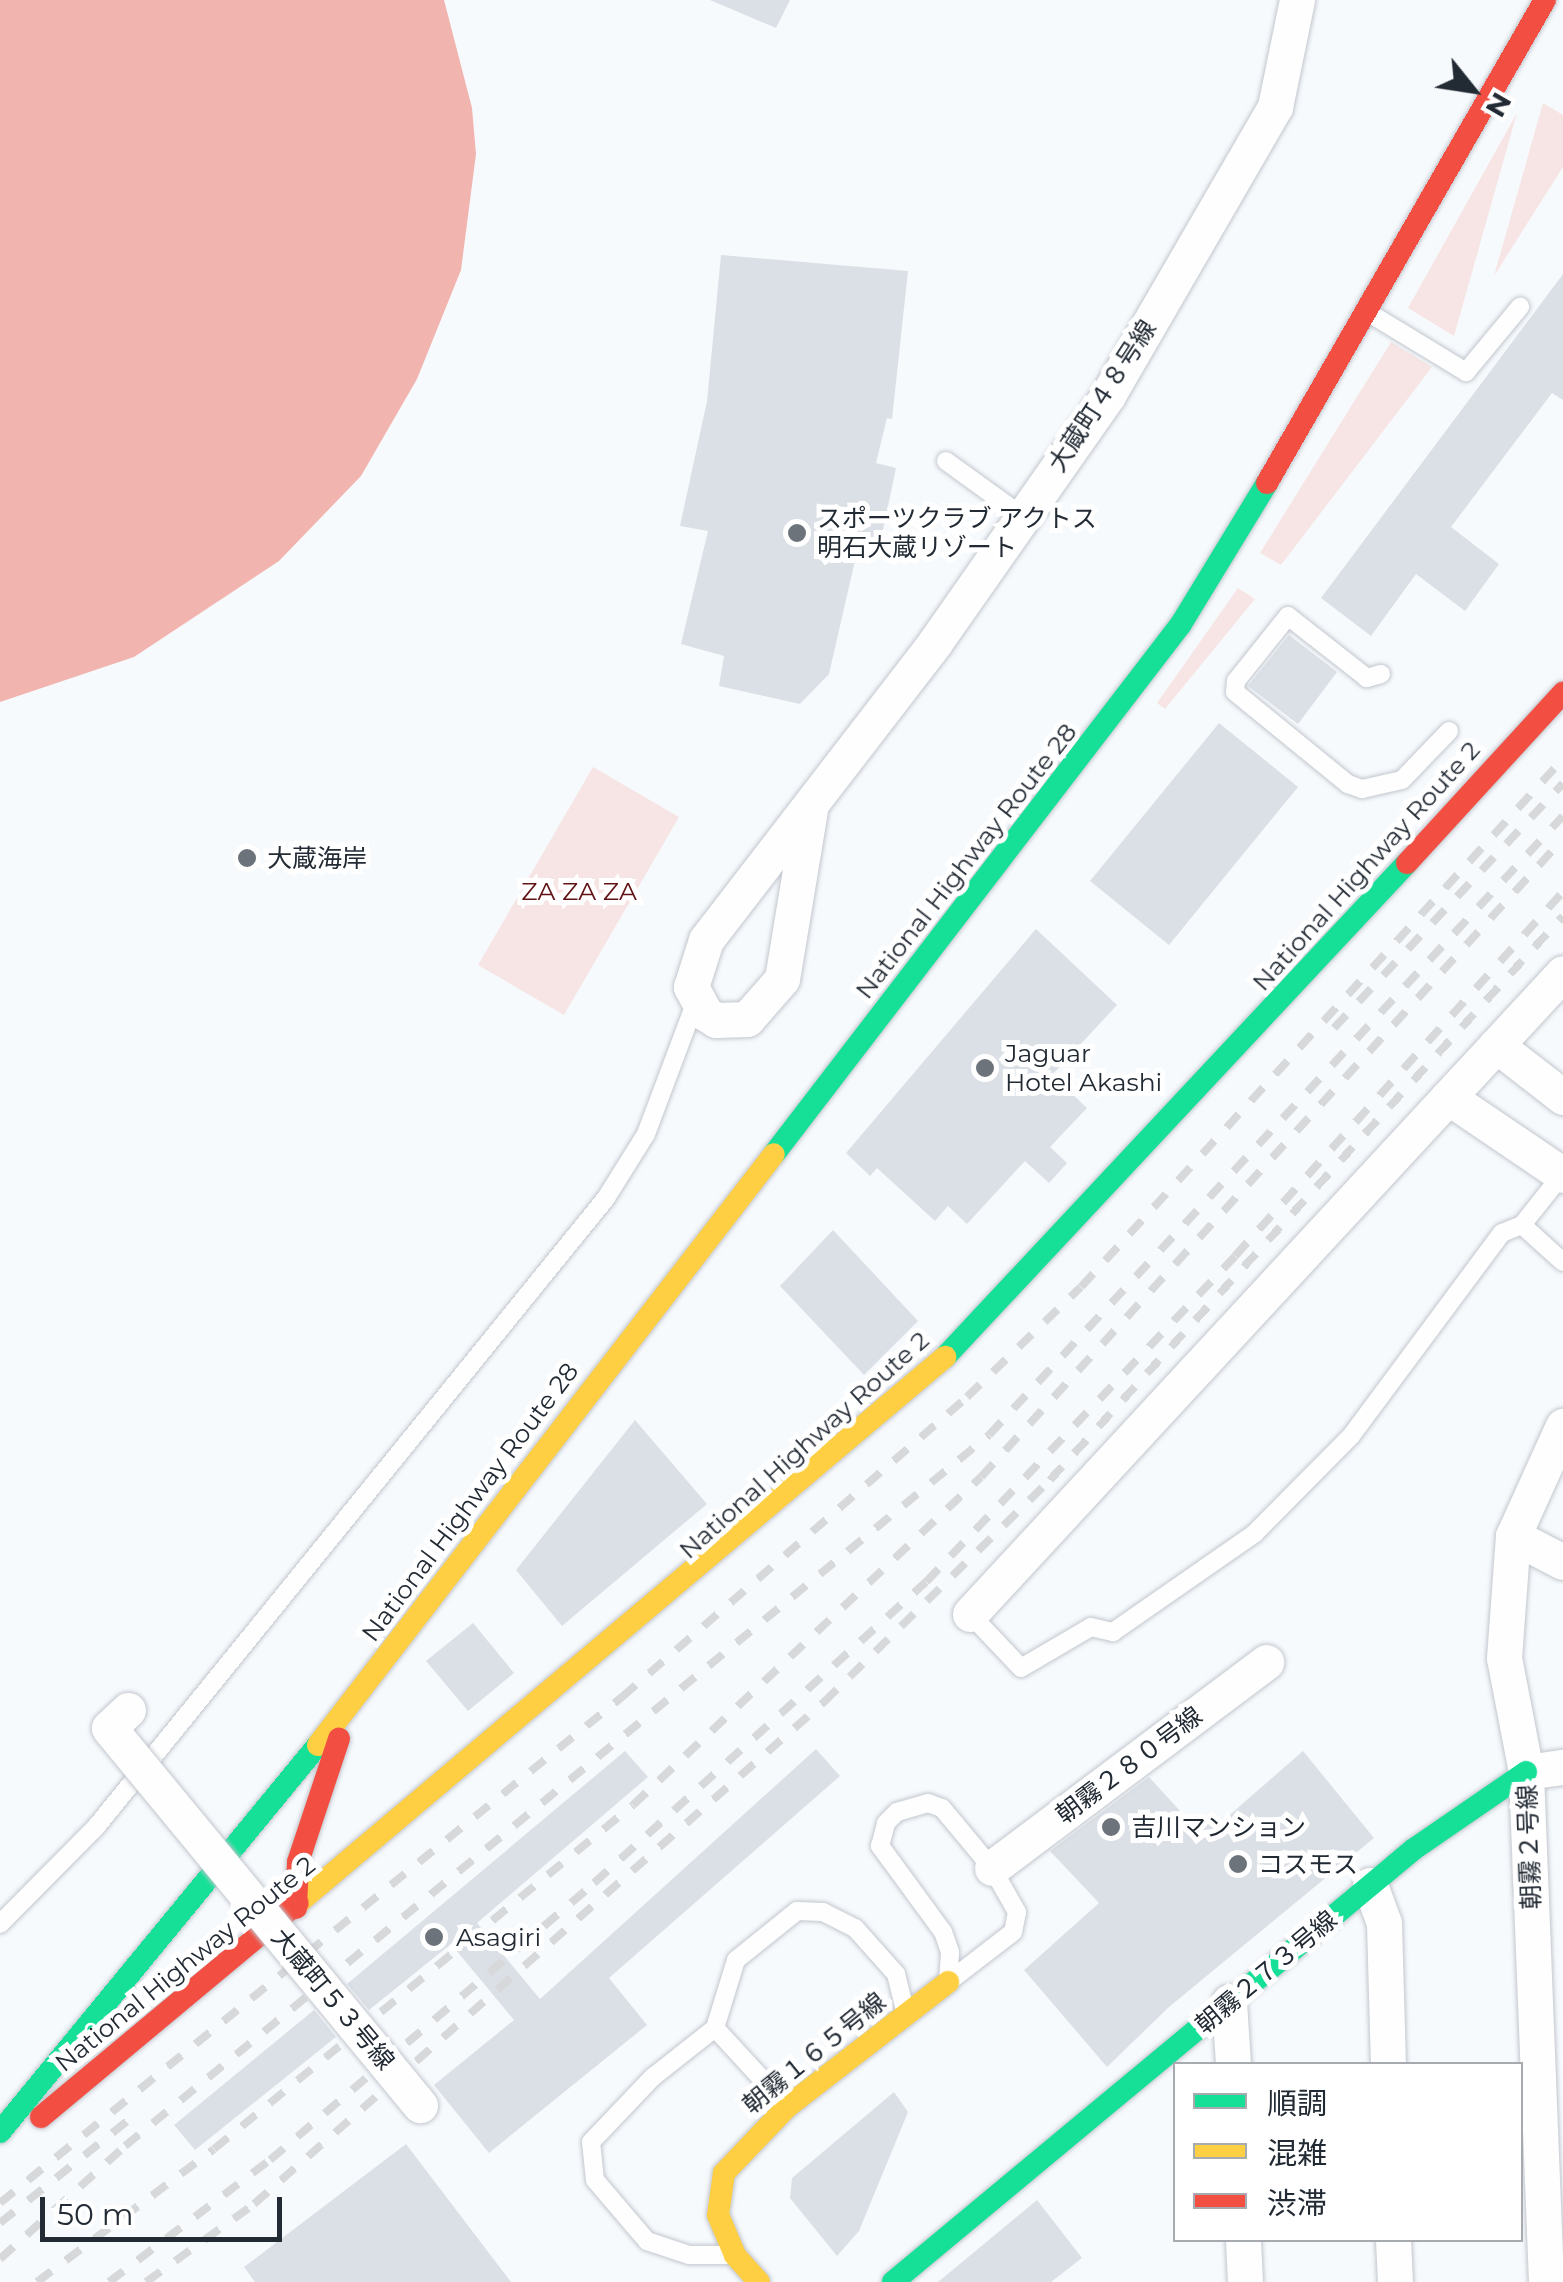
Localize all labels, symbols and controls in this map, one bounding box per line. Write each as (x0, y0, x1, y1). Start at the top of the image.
north arrow (1423, 40, 1523, 140)
text: N (1479, 87, 1519, 123)
street label: 大蔵町４８号線 (1042, 314, 1162, 478)
place label: スポーツクラブ アクトス 明石大蔵リゾート (817, 504, 1099, 563)
marker: スポーツクラブ アクトス 明石大蔵リゾート (786, 522, 808, 544)
street label: National Highway Route 28 (849, 717, 1083, 1005)
street label: National Highway Route 2 (1246, 735, 1486, 997)
place label: 大蔵海岸 (267, 843, 367, 873)
marker: 大蔵海岸 (236, 847, 258, 869)
park label: ZA ZA ZA (521, 876, 637, 906)
place label: Jaguar Hotel Akashi (1005, 1039, 1162, 1098)
marker: Jaguar Hotel Akashi (974, 1057, 996, 1079)
street label: National Highway Route 2 (673, 1325, 935, 1565)
street label: National Highway Route 28 (355, 1357, 585, 1647)
street label: 朝霧２８０号線 (1050, 1700, 1208, 1830)
street label: 朝霧２号線 (1512, 1784, 1546, 1910)
place label: 吉川マンション (1131, 1812, 1306, 1842)
marker: 吉川マンション (1100, 1816, 1122, 1838)
place label: コスモス (1258, 1849, 1358, 1879)
street label: National Highway Route 2 (49, 1850, 321, 2078)
marker: コスモス (1227, 1853, 1249, 1875)
street label: 朝霧２７３号線 (1189, 1904, 1343, 2040)
street label: 大蔵町５３号線 (265, 1922, 401, 2076)
place label: Asagiri (456, 1922, 541, 1952)
marker: Asagiri (421, 1924, 447, 1950)
street label: 朝霧１６５号線 (737, 1986, 891, 2120)
legend (1173, 2062, 1523, 2242)
text: 順調 (1267, 2085, 1327, 2122)
text: 混雑 (1267, 2135, 1327, 2172)
scale bar (45, 2177, 288, 2239)
text: 渋滞 (1267, 2185, 1327, 2222)
text: 50 m (57, 2196, 134, 2233)

